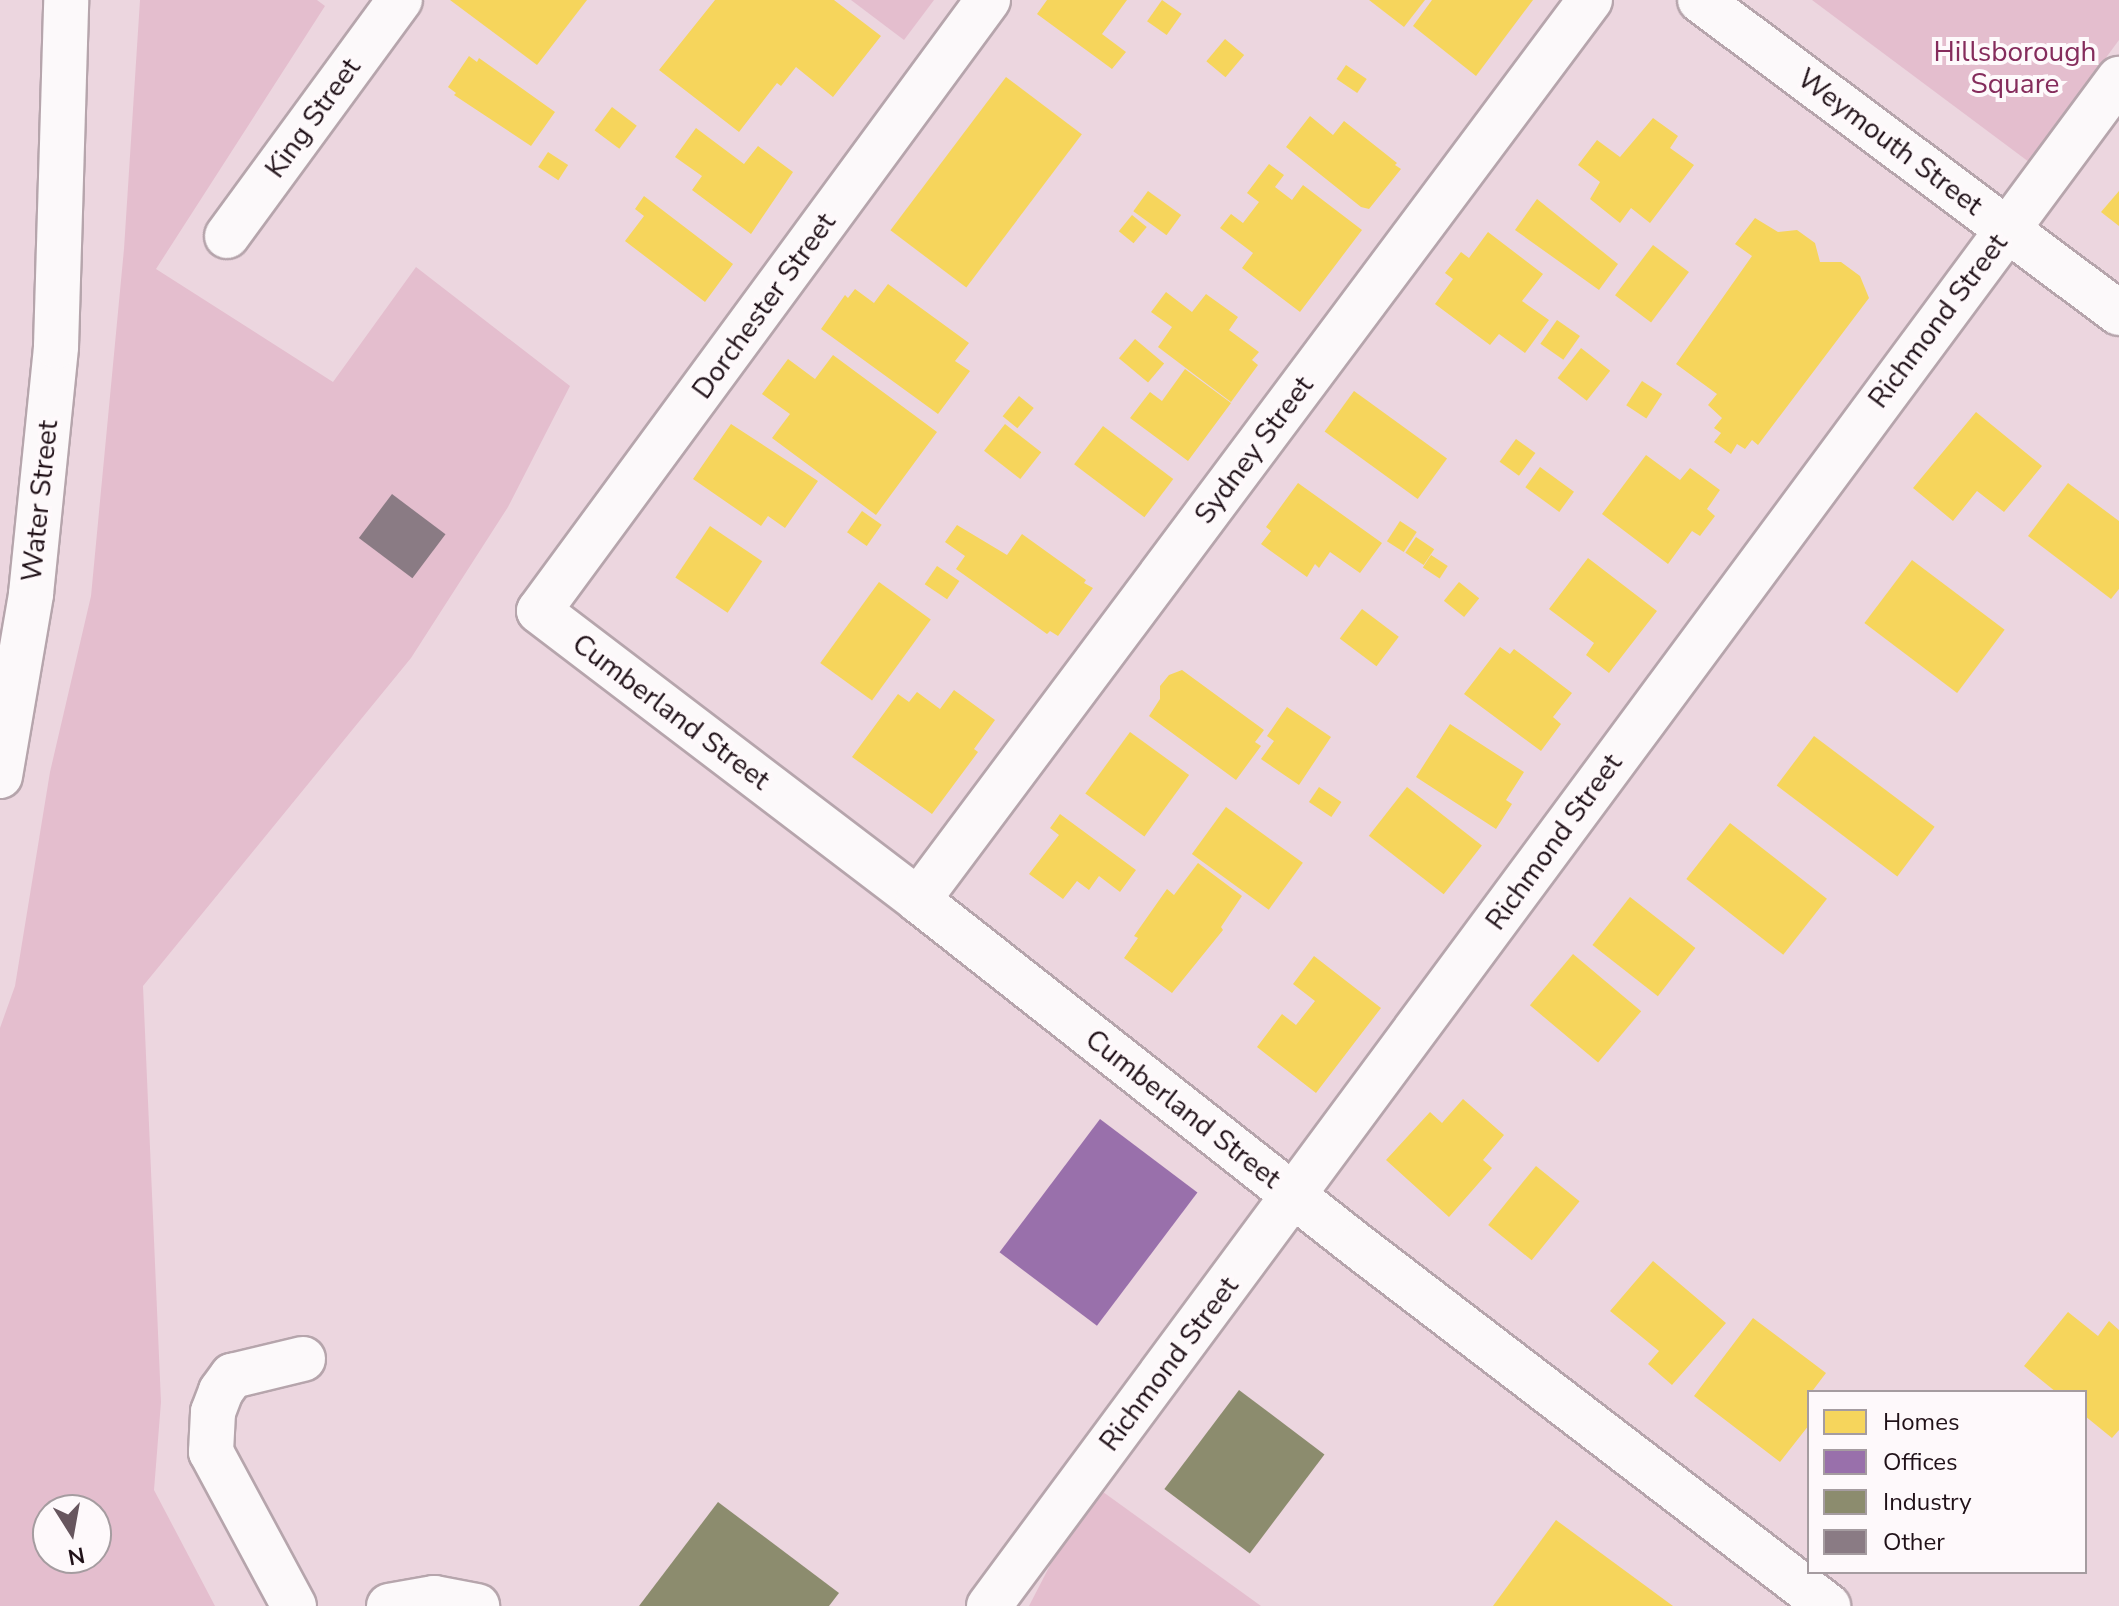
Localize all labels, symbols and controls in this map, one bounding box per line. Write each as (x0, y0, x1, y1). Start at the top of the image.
park label: Hillsborough Square (1933, 35, 2097, 101)
street label: King Street (258, 52, 368, 184)
street label: Weymouth Street (1791, 62, 1989, 222)
street label: Dorchester Street (685, 207, 843, 405)
street label: Richmond Street (1862, 227, 2014, 415)
street label: Sydney Street (1188, 370, 1320, 530)
street label: Water Street (15, 419, 65, 583)
street label: Cumberland Street (566, 627, 776, 797)
street label: Richmond Street (1479, 747, 1629, 937)
street label: Cumberland Street (1079, 1022, 1287, 1196)
street label: Richmond Street (1093, 1270, 1245, 1458)
legend (1807, 1390, 2087, 1574)
text: Homes (1883, 1406, 1959, 1438)
text: Offices (1883, 1446, 1958, 1478)
text: Industry (1883, 1486, 1972, 1518)
north arrow (32, 1494, 112, 1574)
text: Other (1883, 1526, 1945, 1558)
text: N (65, 1539, 87, 1572)

